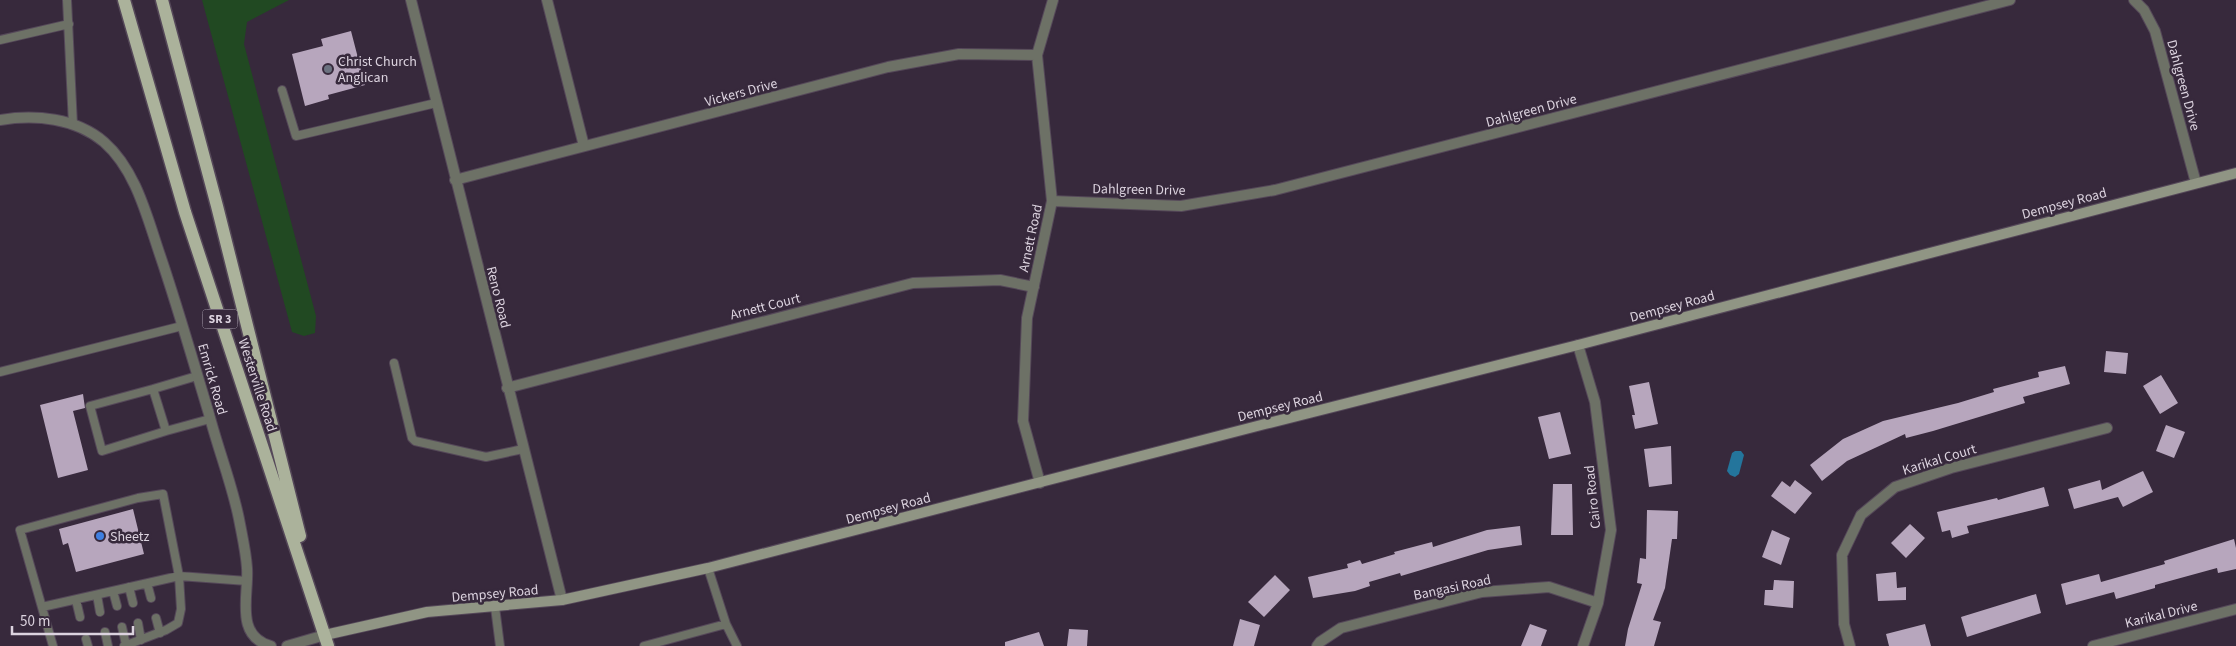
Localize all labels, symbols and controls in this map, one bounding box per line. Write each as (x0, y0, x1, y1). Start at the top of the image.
street label: Dahlgreen Drive (2161, 38, 2205, 133)
place label: Christ Church Anglican (338, 52, 417, 88)
marker: Christ Church Anglican (322, 63, 334, 75)
street label: Vickers Drive (703, 74, 780, 112)
street label: Dahlgreen Drive (1484, 89, 1579, 133)
street label: Dahlgreen Drive (1092, 179, 1186, 201)
street label: Dempsey Road (2020, 183, 2109, 225)
street label: Arnett Road (1014, 202, 1048, 274)
street label: Reno Road (481, 264, 515, 330)
street label: Dempsey Road (1628, 286, 1717, 328)
street label: Arnett Court (728, 289, 803, 325)
road number: SR 3 (202, 310, 238, 328)
street label: Westerville Road (233, 336, 282, 435)
street label: Emrick Road (192, 341, 232, 417)
street label: Dempsey Road (1236, 387, 1325, 427)
street label: Karikal Court (1900, 439, 1979, 481)
street label: Cairo Road (1580, 464, 1606, 530)
street label: Dempsey Road (844, 488, 933, 530)
place label: Sheetz (110, 527, 150, 547)
marker: Sheetz (94, 530, 106, 542)
street label: Bangasi Road (1411, 570, 1493, 606)
street label: Dempsey Road (451, 580, 539, 608)
street label: Karikal Drive (2123, 596, 2200, 634)
scale bar (12, 604, 134, 636)
text: 50 m (20, 611, 50, 632)

